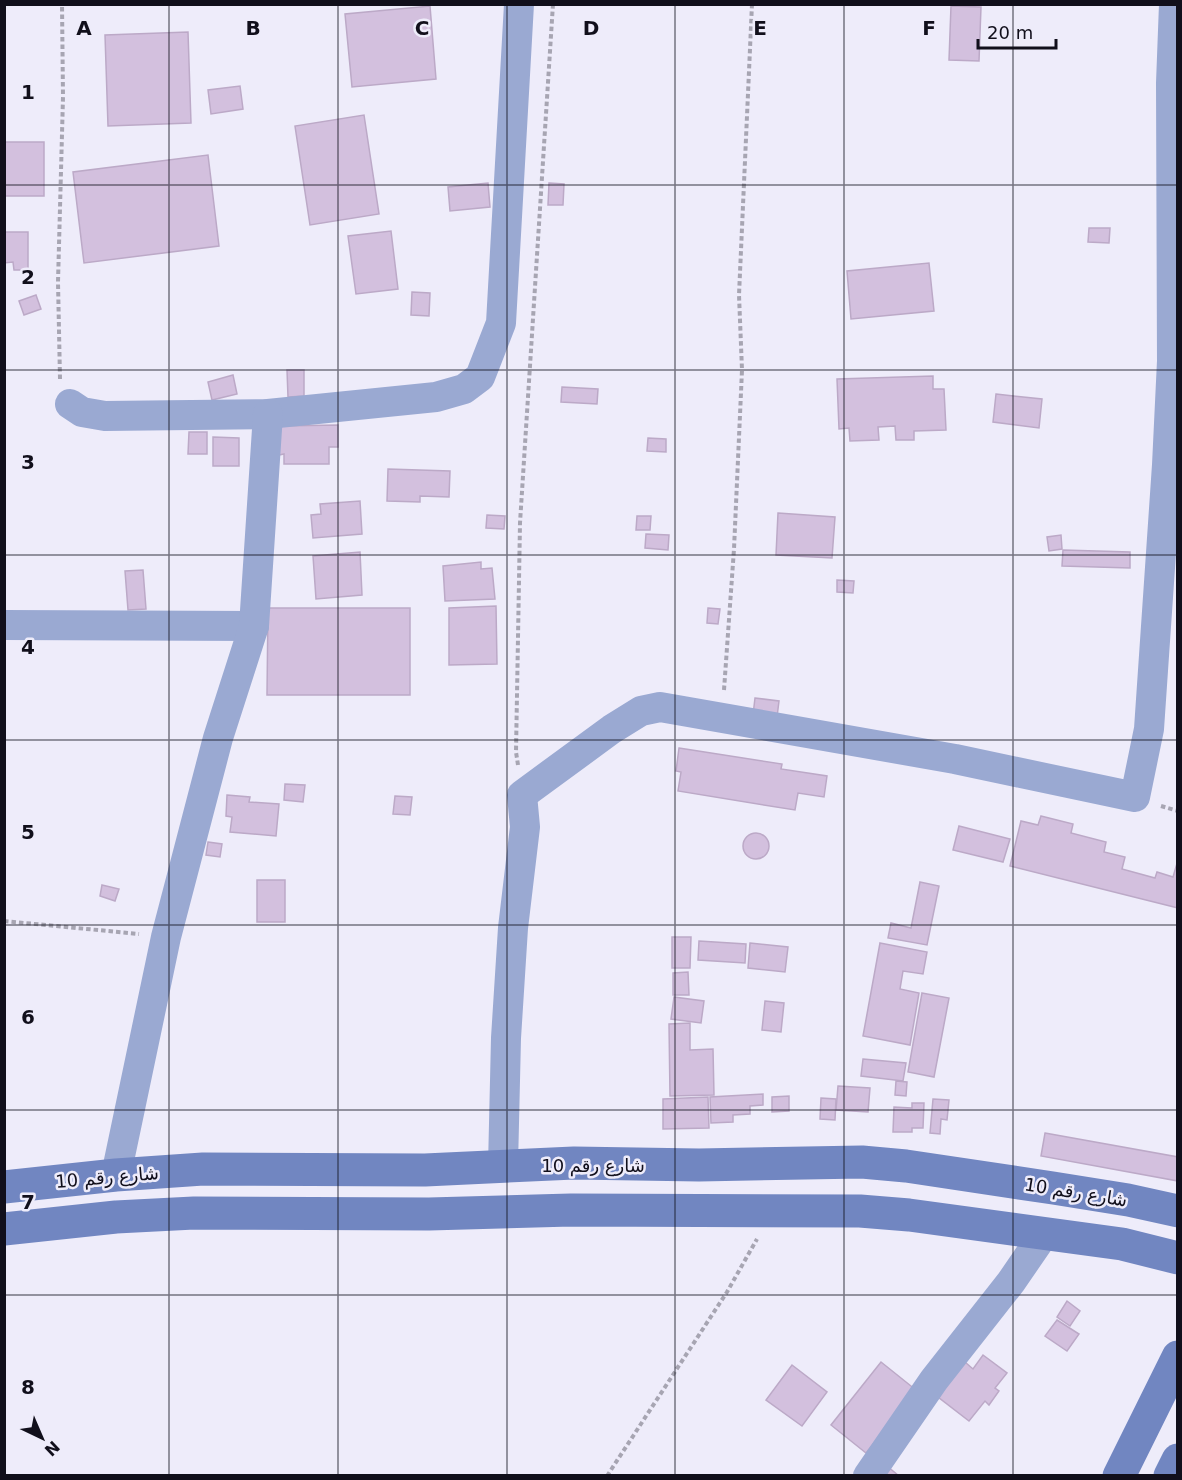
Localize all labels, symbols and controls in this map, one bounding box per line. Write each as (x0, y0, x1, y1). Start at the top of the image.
scale bar (978, 12, 1056, 50)
text: A (76, 16, 92, 40)
text: B (245, 16, 261, 40)
text: C (415, 16, 429, 40)
text: D (583, 16, 599, 40)
text: E (753, 16, 767, 40)
text: F (922, 16, 936, 40)
text: 20 m (987, 22, 1033, 43)
text: 1 (21, 80, 35, 104)
text: 2 (21, 265, 35, 289)
text: 3 (21, 450, 35, 474)
text: 4 (21, 635, 35, 659)
text: 5 (21, 820, 35, 844)
text: 6 (21, 1005, 35, 1029)
street label: شارع رقم 10 (541, 1155, 645, 1177)
street label: شارع رقم 10 (54, 1162, 160, 1193)
street label: شارع رقم 10 (1023, 1174, 1129, 1211)
text: 7 (21, 1190, 35, 1214)
text: 8 (21, 1375, 35, 1399)
north arrow (12, 1408, 72, 1468)
text: N (41, 1437, 63, 1460)

